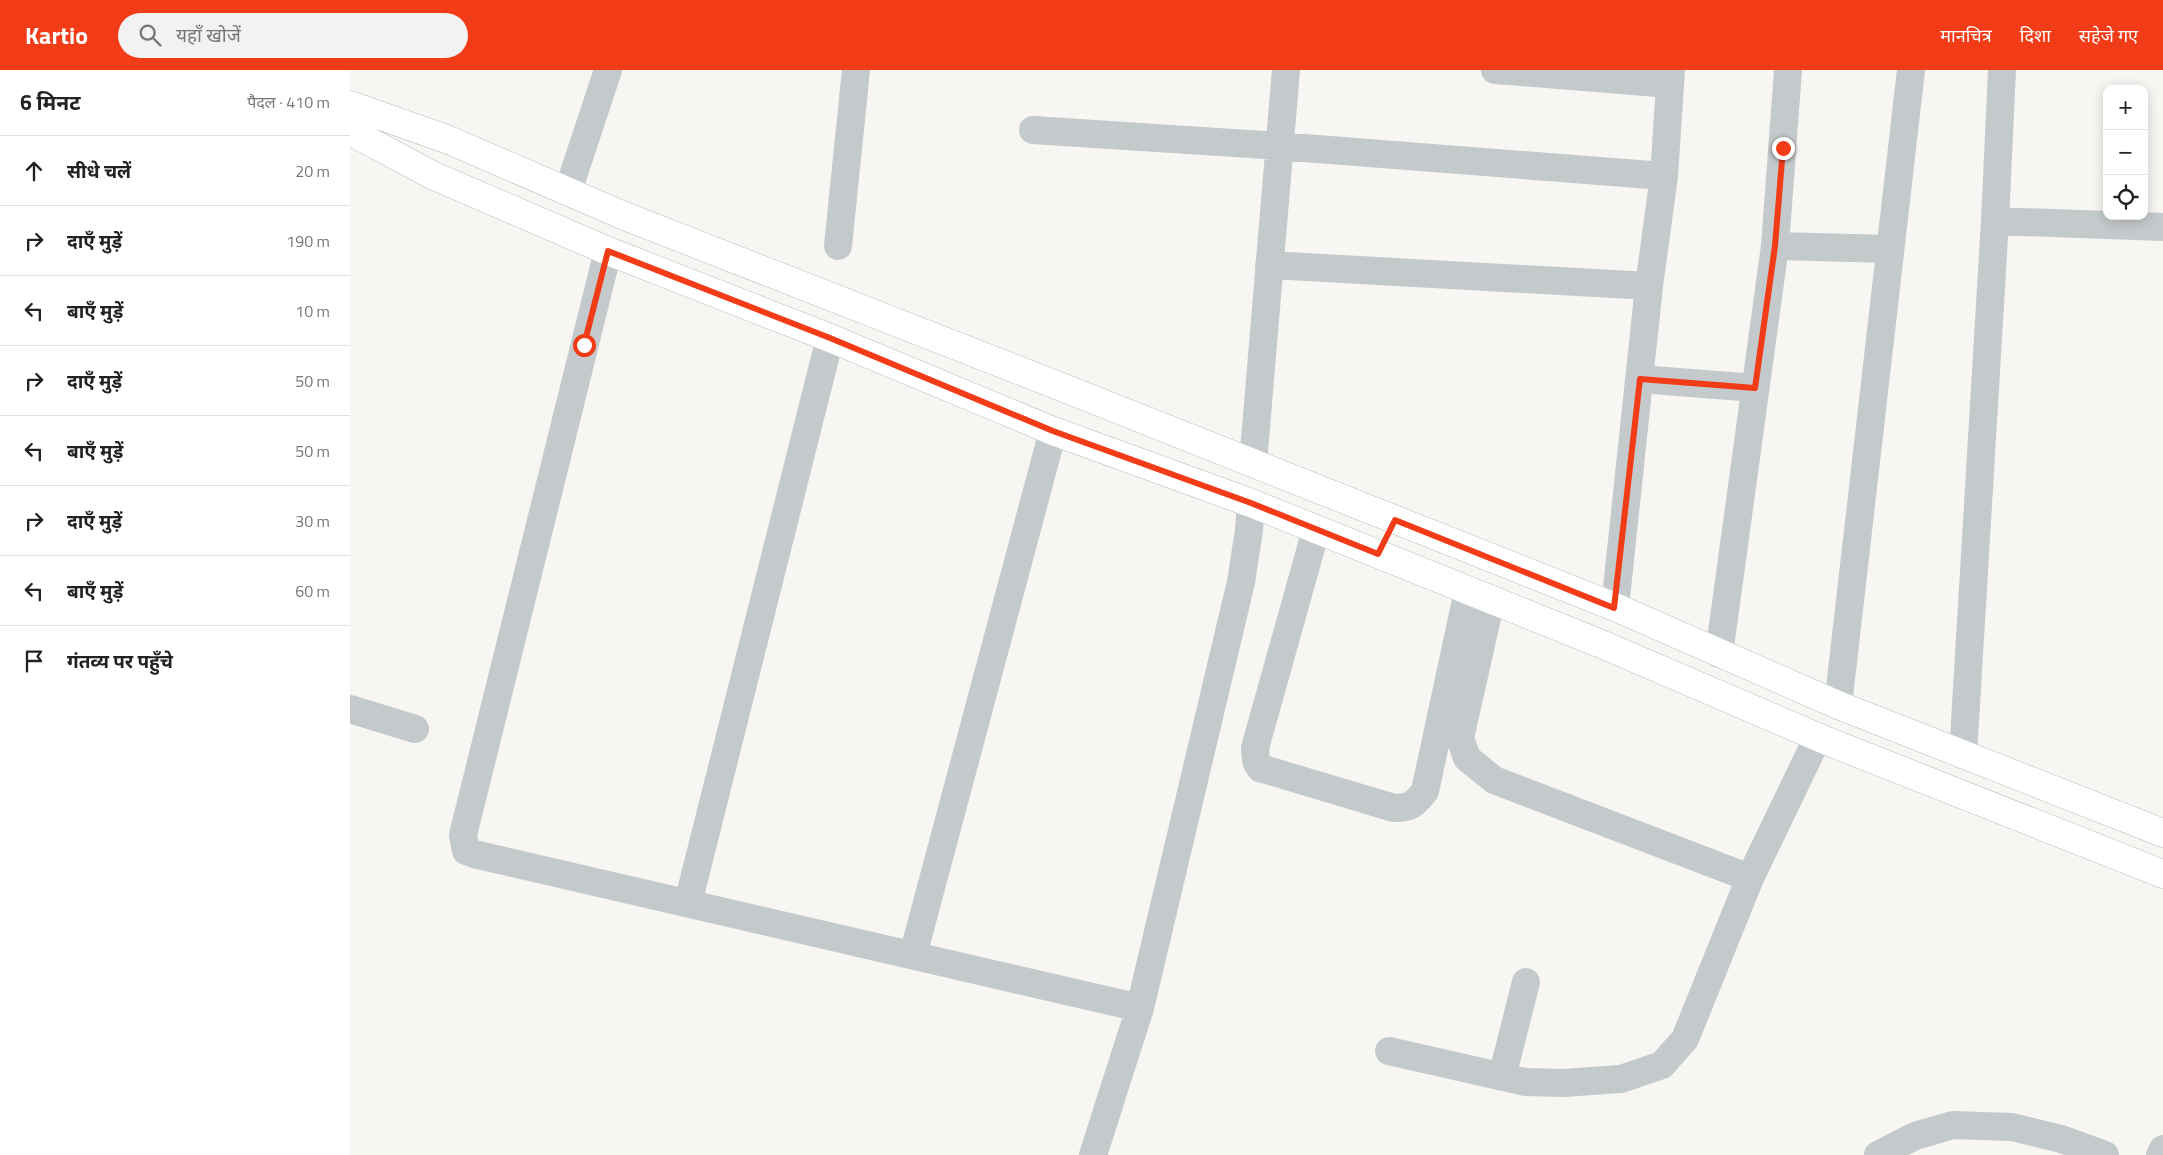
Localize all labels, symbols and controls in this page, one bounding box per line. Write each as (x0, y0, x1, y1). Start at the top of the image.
search box (118, 13, 468, 58)
text: Kartio (25, 17, 88, 53)
text: यहाँ खोजें (176, 20, 241, 49)
icon: search (136, 21, 164, 49)
text: मानचित्र (1940, 22, 1992, 49)
text: दिशा (2020, 22, 2051, 49)
text: सहेजे गए (2079, 22, 2138, 49)
map controls (2103, 85, 2148, 220)
button: + (2103, 85, 2148, 130)
text: 6 मिनट (20, 86, 80, 118)
text: पैदल · 410 m (247, 90, 330, 114)
button: − (2103, 130, 2148, 175)
route end (1772, 137, 1795, 160)
text: सीधे चलें (67, 156, 131, 185)
icon: ahead (20, 157, 48, 185)
text: 20 m (295, 159, 330, 183)
button: locate (2103, 175, 2148, 220)
text: दाएँ मुड़ें (67, 226, 122, 255)
icon: right (20, 227, 48, 255)
text: 190 m (286, 229, 330, 253)
text: बाएँ मुड़ें (67, 296, 123, 325)
icon: left (20, 297, 48, 325)
text: 10 m (295, 299, 330, 323)
route start (573, 334, 596, 357)
text: दाएँ मुड़ें (67, 366, 122, 395)
icon: right (20, 367, 48, 395)
text: 50 m (295, 369, 330, 393)
text: बाएँ मुड़ें (67, 436, 123, 465)
icon: left (20, 437, 48, 465)
text: 50 m (295, 439, 330, 463)
text: दाएँ मुड़ें (67, 506, 122, 535)
icon: right (20, 507, 48, 535)
text: 30 m (295, 509, 330, 533)
text: बाएँ मुड़ें (67, 576, 123, 605)
icon: left (20, 577, 48, 605)
text: 60 m (295, 579, 330, 603)
text: गंतव्य पर पहुँचे (67, 646, 173, 675)
icon: arrive (20, 647, 48, 675)

